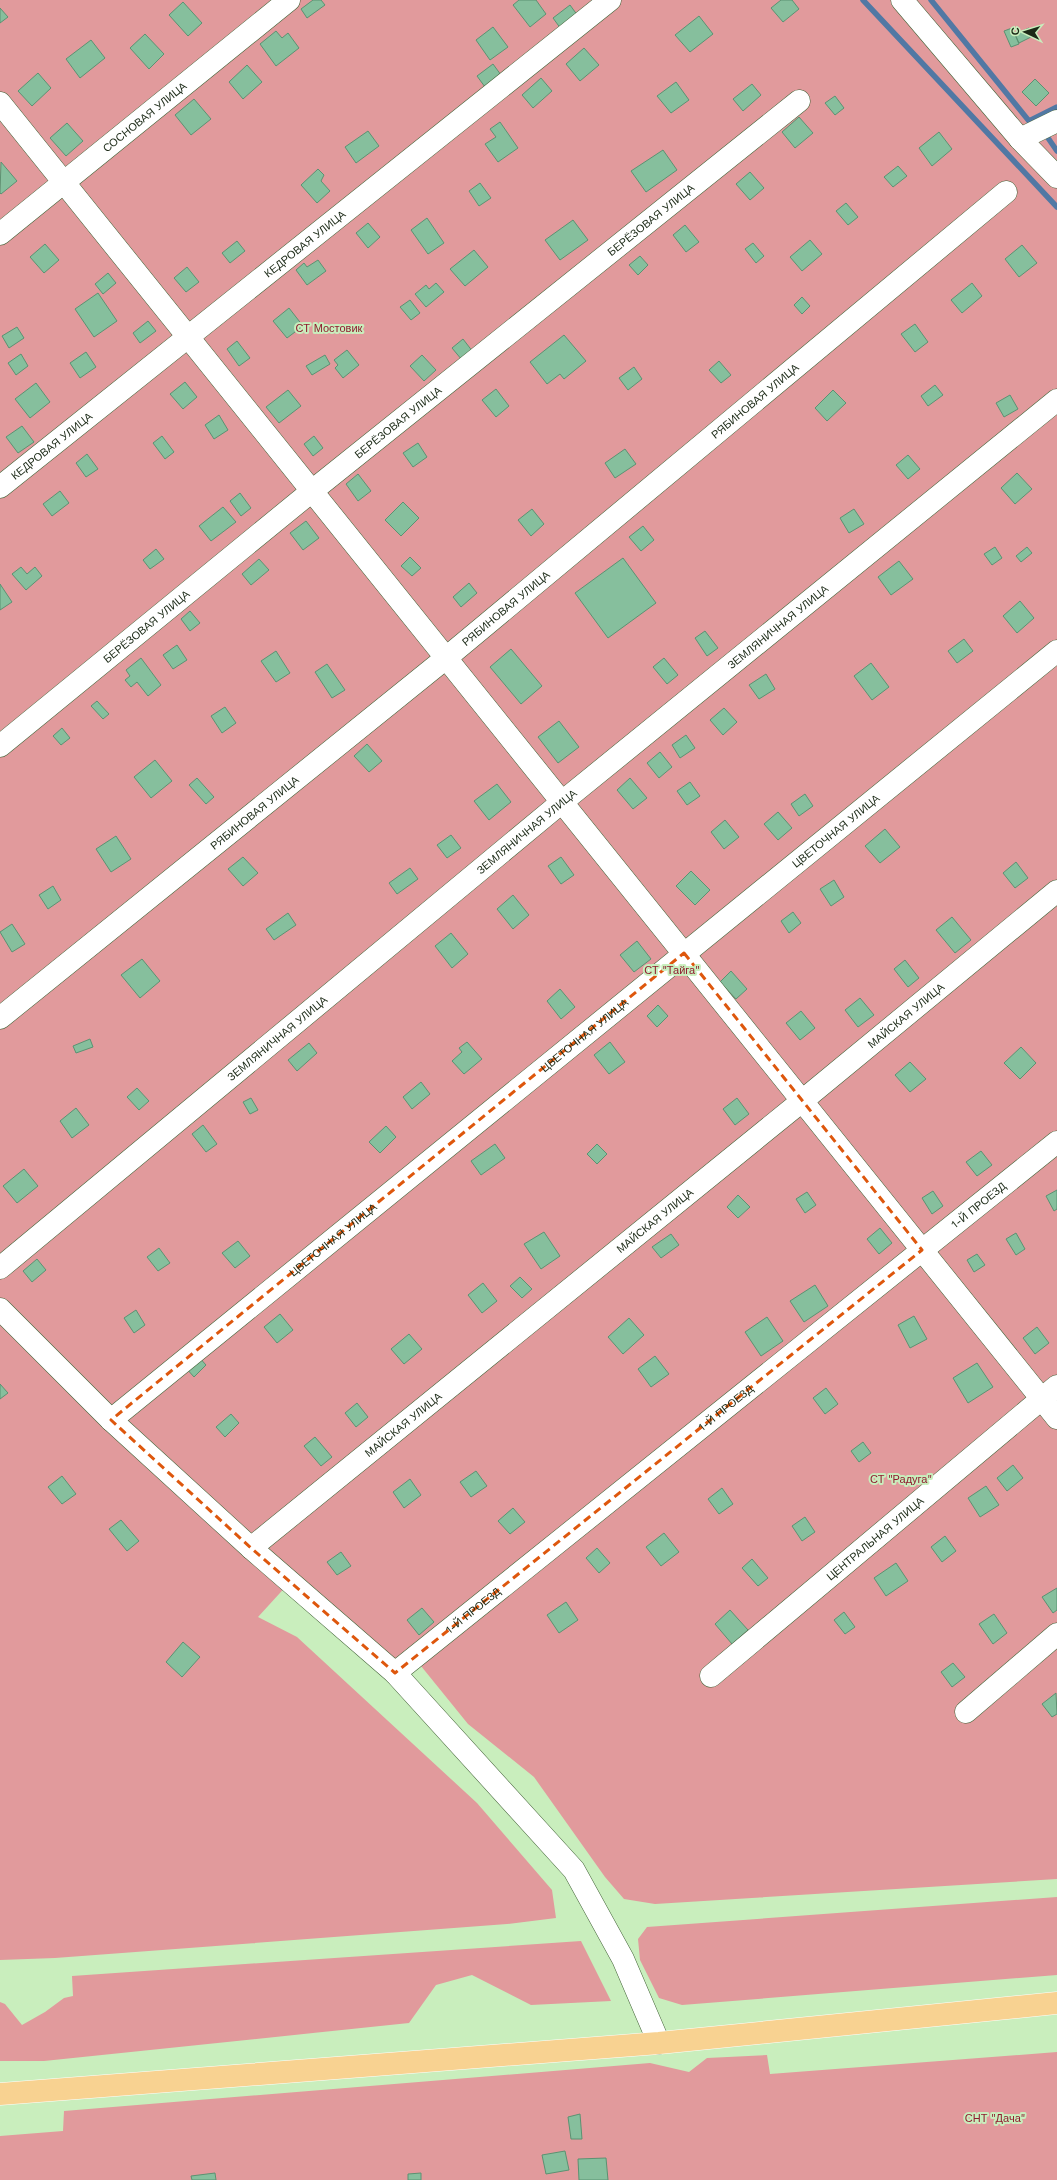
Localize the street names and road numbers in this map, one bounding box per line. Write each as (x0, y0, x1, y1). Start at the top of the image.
street label: СОСНОВАЯ УЛИЦА (100, 79, 190, 155)
street label: БЕРЁЗОВАЯ УЛИЦА (605, 181, 697, 258)
street label: КЕДРОВАЯ УЛИЦА (262, 207, 348, 280)
street label: РЯБИНОВАЯ УЛИЦА (708, 360, 802, 441)
street label: БЕРЁЗОВАЯ УЛИЦА (352, 383, 444, 461)
street label: КЕДРОВАЯ УЛИЦА (8, 409, 95, 482)
street label: РЯБИНОВАЯ УЛИЦА (459, 568, 553, 648)
street label: ЗЕМЛЯНИЧНАЯ УЛИЦА (725, 582, 831, 671)
street label: БЕРЁЗОВАЯ УЛИЦА (101, 587, 193, 665)
street label: РЯБИНОВАЯ УЛИЦА (208, 773, 302, 852)
street label: ЗЕМЛЯНИЧНАЯ УЛИЦА (474, 786, 580, 877)
street label: ЦВЕТОЧНАЯ УЛИЦА (789, 791, 883, 870)
street label: МАЙСКАЯ УЛИЦА (865, 980, 947, 1051)
street label: ЗЕМЛЯНИЧНАЯ УЛИЦА (225, 993, 330, 1083)
street label: ЦВЕТОЧНАЯ УЛИЦА (538, 995, 631, 1075)
street label: 1-Й ПРОЕЗД (949, 1179, 1009, 1231)
street label: МАЙСКАЯ УЛИЦА (614, 1185, 696, 1255)
street label: ЦВЕТОЧНАЯ УЛИЦА (287, 1200, 380, 1279)
street label: 1-Й ПРОЕЗД (696, 1382, 756, 1434)
street label: МАЙСКАЯ УЛИЦА (362, 1389, 445, 1460)
street label: ЦЕНТРАЛЬНАЯ УЛИЦА (824, 1494, 927, 1583)
street label: 1-Й ПРОЕЗД (443, 1584, 503, 1636)

